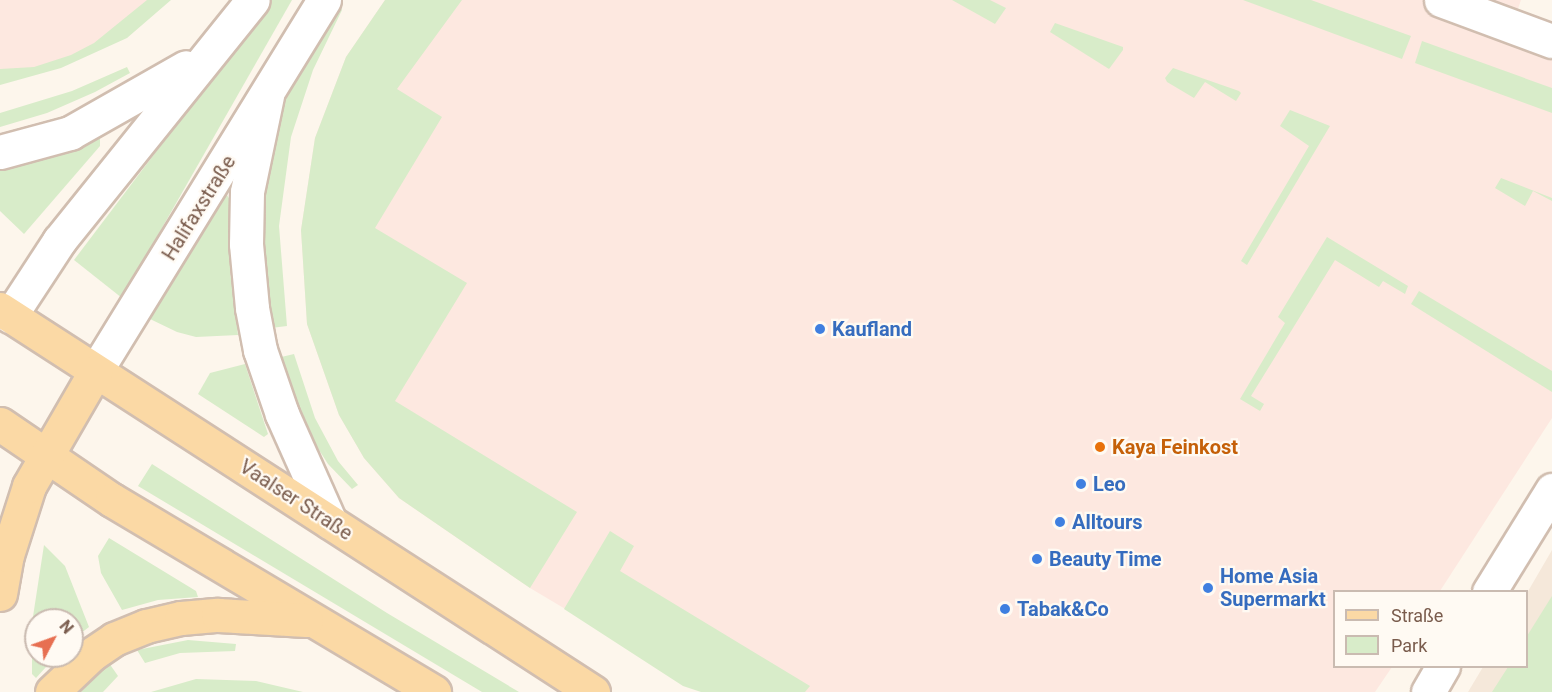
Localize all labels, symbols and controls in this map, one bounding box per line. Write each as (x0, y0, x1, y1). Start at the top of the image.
street label: Halifaxstraße (157, 151, 241, 265)
place label: Kaufland (832, 317, 912, 341)
marker: Kaufland (813, 322, 827, 336)
place label: Kaya Feinkost (1112, 435, 1238, 459)
marker: Kaya Feinkost (1093, 440, 1107, 454)
street label: Vaalser Straße (235, 455, 357, 545)
place label: Leo (1093, 472, 1126, 496)
marker: Leo (1074, 477, 1088, 491)
place label: Alltours (1072, 510, 1143, 534)
marker: Alltours (1053, 515, 1067, 529)
place label: Beauty Time (1049, 547, 1162, 571)
marker: Beauty Time (1030, 552, 1044, 566)
place label: Home Asia Supermarkt (1220, 564, 1326, 611)
marker: Home Asia Supermarkt (1201, 581, 1215, 595)
legend (1333, 590, 1528, 668)
place label: Tabak&Co (1017, 597, 1109, 621)
marker: Tabak&Co (998, 602, 1012, 616)
text: Straße (1391, 605, 1443, 626)
north arrow (24, 608, 84, 668)
text: N (56, 617, 77, 638)
text: Park (1391, 635, 1427, 656)

